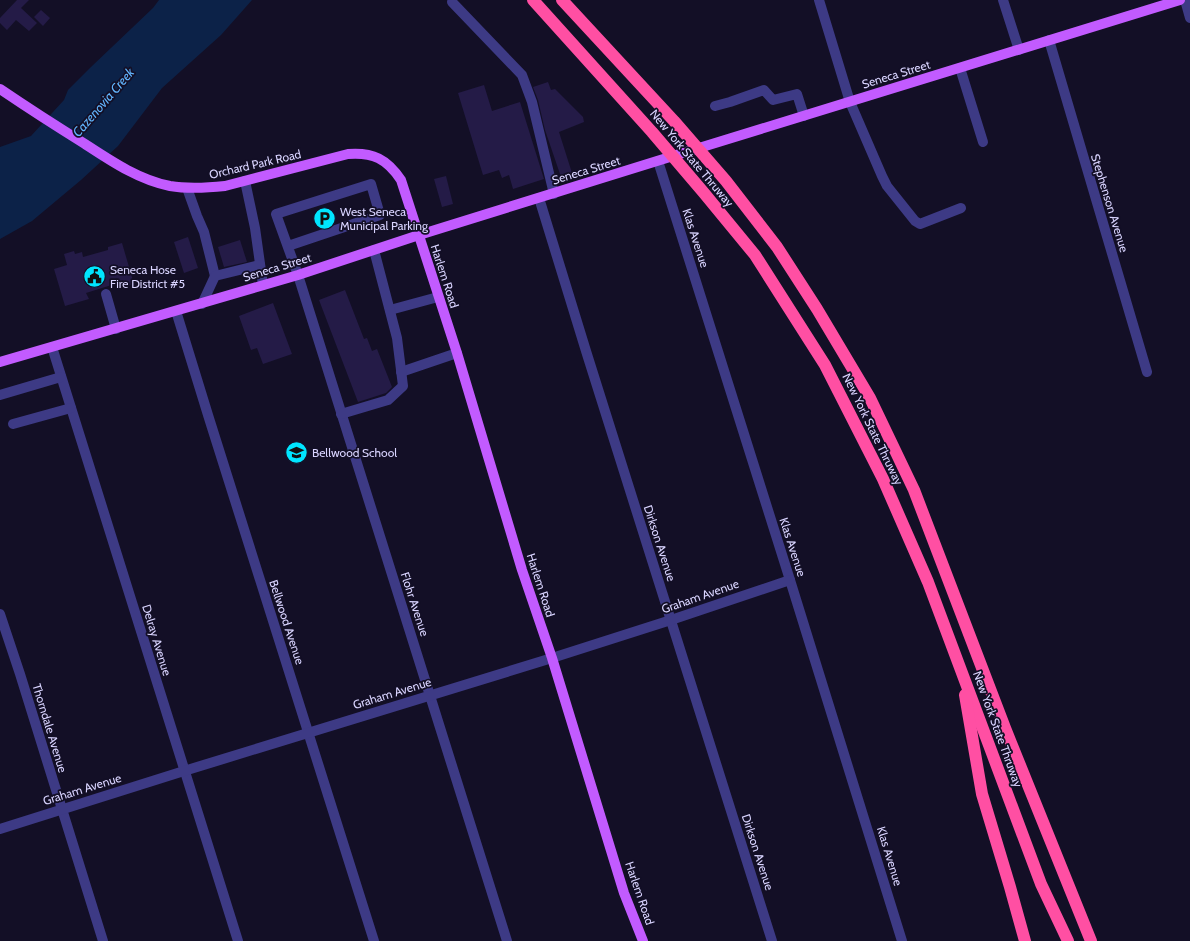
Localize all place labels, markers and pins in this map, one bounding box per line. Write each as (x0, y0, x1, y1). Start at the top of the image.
place label: West Seneca Municipal Parking (340, 204, 429, 233)
parking icon: West Seneca Municipal Parking (312, 205, 338, 231)
place label: Seneca Hose Fire District #5 (110, 262, 185, 291)
public building icon: Seneca Hose Fire District #5 (81, 263, 107, 289)
school or university icon: Bellwood School (283, 439, 309, 465)
place label: Bellwood School (312, 445, 397, 460)

